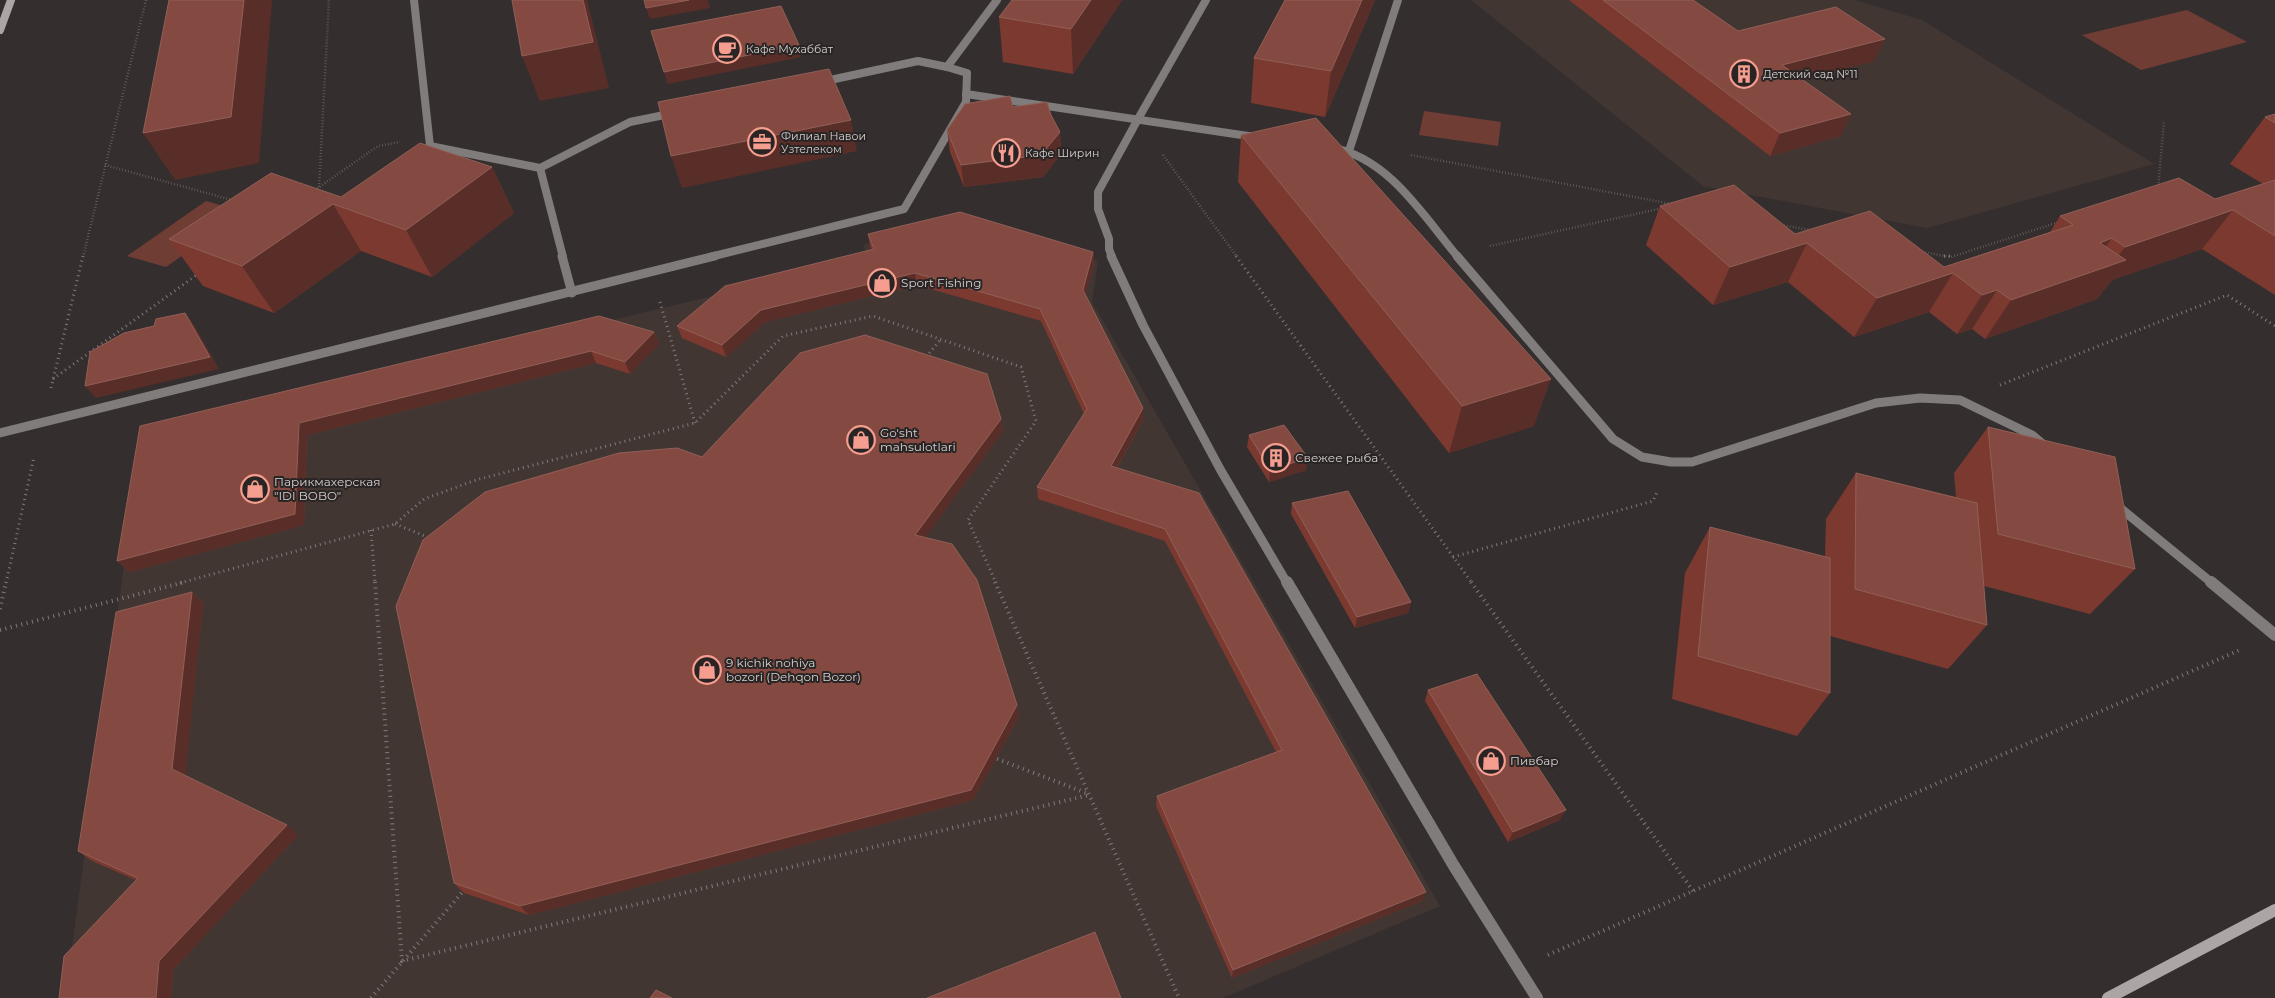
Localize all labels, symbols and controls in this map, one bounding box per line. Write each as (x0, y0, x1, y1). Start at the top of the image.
cafe icon: Кафе Мухаббат (712, 34, 742, 64)
place label: Кафе Мухаббат (746, 42, 834, 56)
building icon: Детский сад №11 (1729, 59, 1759, 89)
place label: Детский сад №11 (1763, 67, 1858, 81)
office icon: Филиал Навои Узтелеком (747, 127, 777, 157)
place label: Филиал Навои Узтелеком (781, 129, 866, 156)
restaurant icon: Кафе Ширин (991, 138, 1021, 168)
place label: Кафе Ширин (1025, 146, 1099, 160)
shop icon: Sport Fishing (867, 268, 897, 298)
place label: Sport Fishing (901, 275, 981, 290)
shop icon: Go'sht mahsulotlari (846, 425, 876, 455)
place label: Go'sht mahsulotlari (880, 425, 956, 454)
building icon: Свежее рыба (1261, 443, 1291, 473)
place label: Свежее рыба (1295, 450, 1378, 465)
shop icon: Парикмахерская "IDI BOBO" (240, 474, 270, 504)
place label: Парикмахерская "IDI BOBO" (274, 474, 380, 503)
shop icon: 9 kichik nohiya bozori (Dehqon Bozor) (692, 655, 722, 685)
place label: 9 kichik nohiya bozori (Dehqon Bozor) (726, 655, 861, 684)
shop icon: Пивбар (1476, 746, 1506, 776)
place label: Пивбар (1510, 753, 1559, 768)

